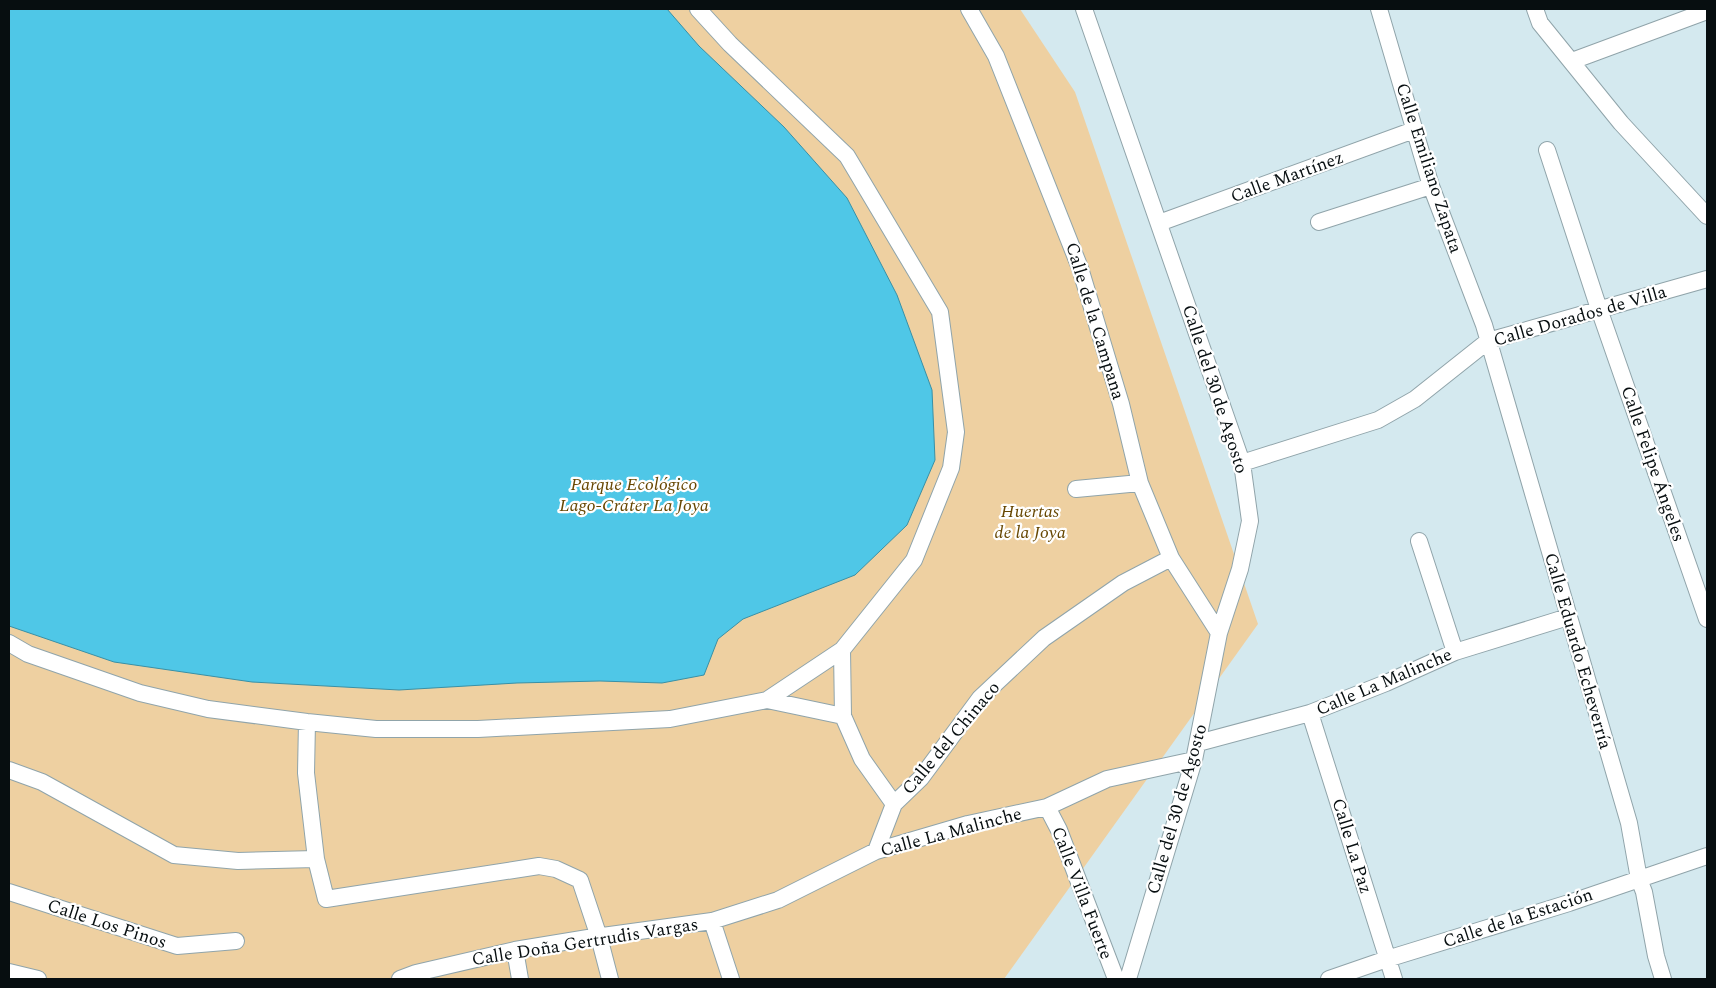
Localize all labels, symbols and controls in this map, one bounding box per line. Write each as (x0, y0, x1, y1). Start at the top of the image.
street label: Calle Emiliano Zapata (1389, 79, 1469, 257)
street label: Calle Martínez (1227, 144, 1347, 210)
street label: Calle de la Campana (1058, 239, 1132, 403)
street label: Calle Dorados de Villa (1490, 278, 1670, 354)
street label: Calle del 30 de Agosto (1175, 301, 1255, 477)
street label: Calle Felipe Ángeles (1614, 382, 1692, 546)
park label: Parque Ecológico Lago-Cráter La Joya (559, 471, 709, 519)
park label: Huertas de la Joya (994, 498, 1066, 546)
street label: Calle Eduardo Echeverría (1537, 550, 1619, 753)
street label: Calle La Malinche (1312, 641, 1456, 723)
street label: Calle del Chinaco (895, 675, 1007, 801)
street label: Calle del 30 de Agosto (1140, 721, 1214, 897)
street label: Calle La Paz (1325, 795, 1379, 897)
street label: Calle La Malinche (877, 800, 1025, 864)
street label: Calle Villa Fuerte (1044, 823, 1120, 963)
street label: Calle de la Estación (1439, 881, 1597, 955)
street label: Calle Los Pinos (44, 892, 170, 956)
street label: Calle Doña Gertrudis Vargas (470, 911, 700, 973)

